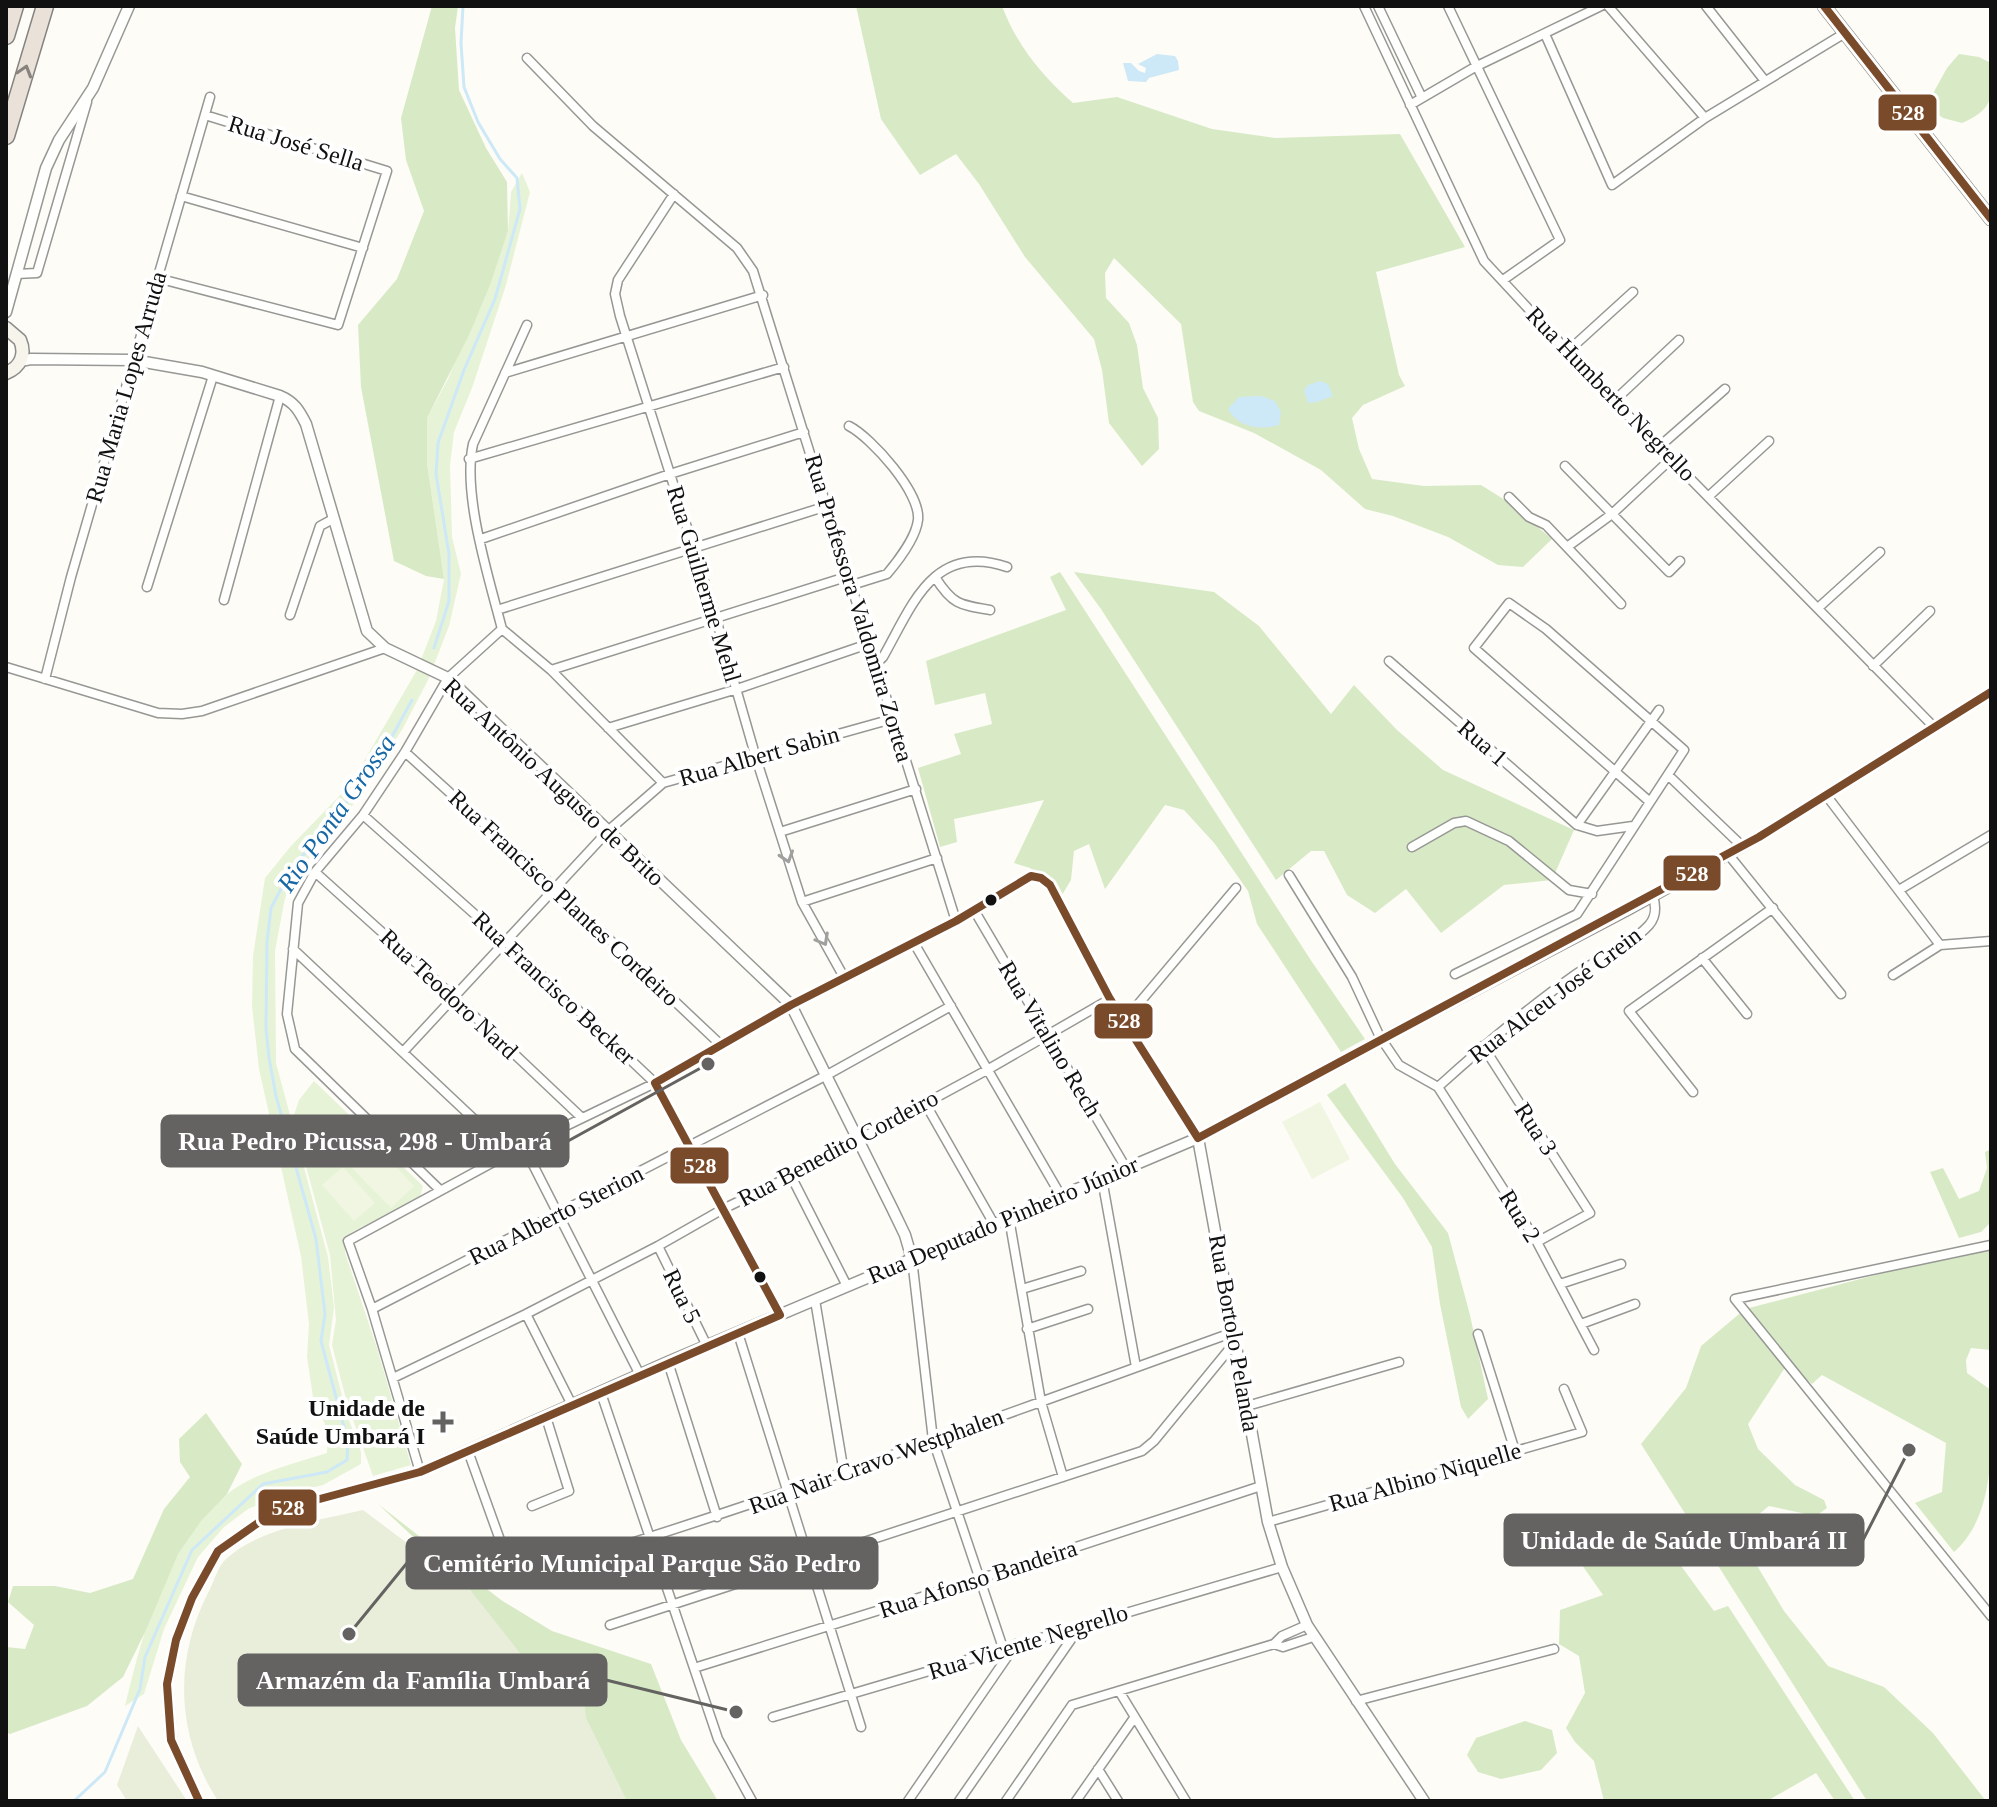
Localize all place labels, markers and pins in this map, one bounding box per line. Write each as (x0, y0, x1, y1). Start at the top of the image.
unlabelled marker (983, 892, 999, 908)
callout: Rua Pedro Picussa, 298 - Umbará (162, 1116, 568, 1166)
unlabelled marker (752, 1269, 768, 1285)
place label: Unidade de Saúde Umbará I (256, 1395, 425, 1449)
marker: Unidade de Saúde Umbará I (432, 1411, 454, 1433)
callout: Unidade de Saúde Umbará II (1505, 1515, 1863, 1565)
callout: Cemitério Municipal Parque São Pedro (407, 1538, 877, 1588)
callout: Armazém da Família Umbará (239, 1655, 606, 1705)

